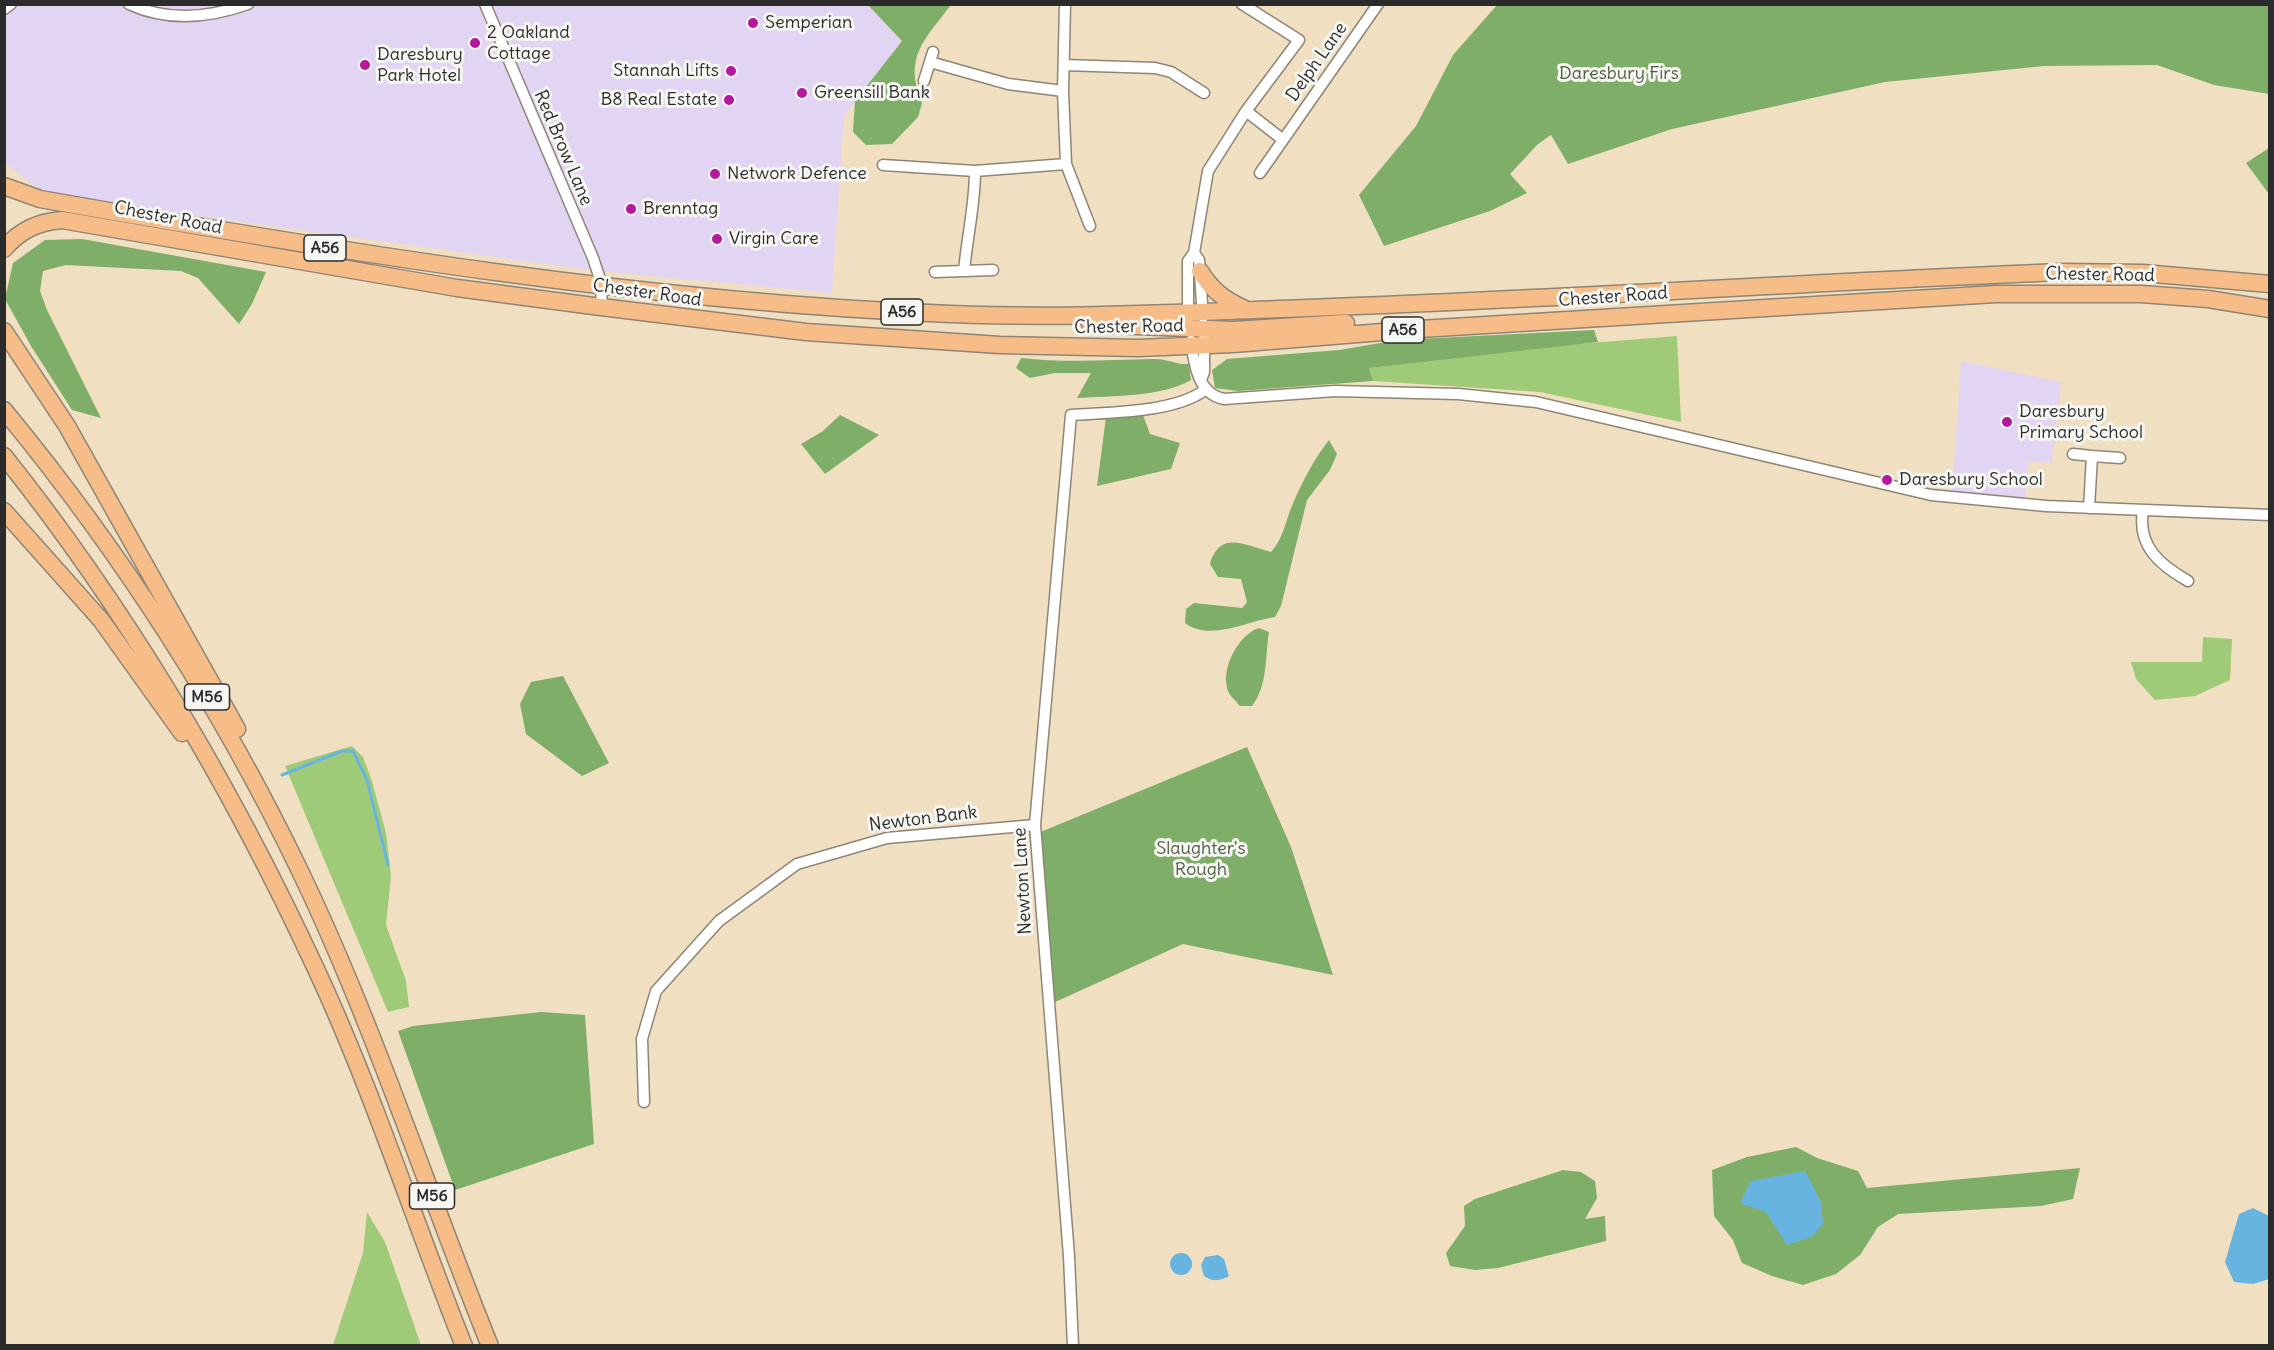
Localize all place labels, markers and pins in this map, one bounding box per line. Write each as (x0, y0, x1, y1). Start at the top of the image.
place label: Semperian (765, 12, 853, 34)
marker: Semperian (746, 16, 760, 30)
place label: 2 Oakland Cottage (487, 22, 570, 64)
marker: 2 Oakland Cottage (468, 36, 482, 50)
place label: Daresbury Park Hotel (377, 44, 463, 86)
marker: Daresbury Park Hotel (358, 58, 372, 72)
place label: Stannah Lifts (613, 60, 719, 82)
marker: Stannah Lifts (724, 64, 738, 78)
place label: Greensill Bank (814, 82, 930, 104)
marker: Greensill Bank (795, 86, 809, 100)
place label: B8 Real Estate (601, 89, 717, 111)
marker: B8 Real Estate (722, 93, 736, 107)
place label: Network Defence (727, 163, 867, 185)
marker: Network Defence (708, 167, 722, 181)
place label: Brenntag (643, 198, 718, 220)
marker: Brenntag (624, 202, 638, 216)
place label: Virgin Care (729, 228, 819, 250)
marker: Virgin Care (710, 232, 724, 246)
place label: Daresbury Primary School (2019, 401, 2143, 444)
marker: Daresbury Primary School (2000, 415, 2014, 429)
place label: Daresbury School (1899, 469, 2043, 491)
marker: Daresbury School (1880, 473, 1894, 487)

